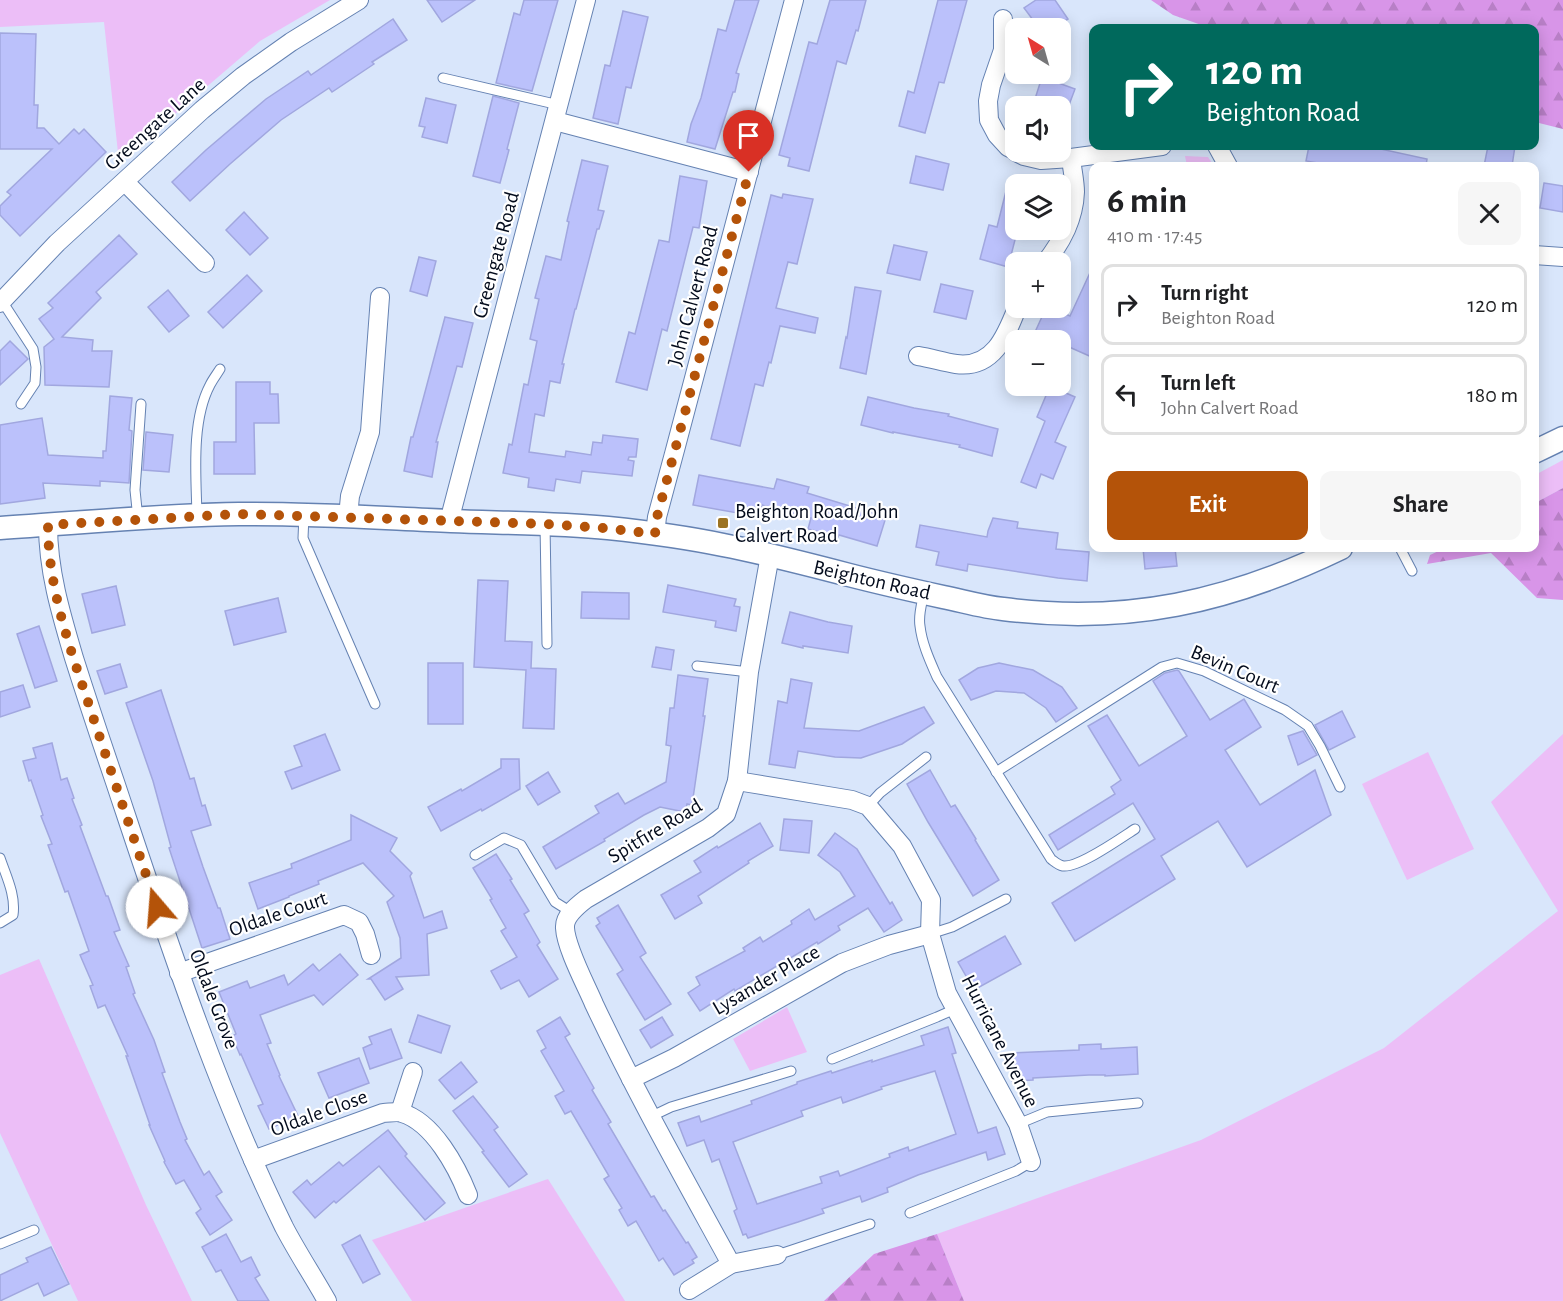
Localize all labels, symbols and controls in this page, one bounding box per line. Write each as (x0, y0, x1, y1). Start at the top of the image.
north arrow (1005, 18, 1071, 84)
map controls (1005, 18, 1071, 396)
icon: right (1107, 48, 1185, 126)
text: 120 m (1206, 50, 1303, 92)
street label: Greengate Lane (101, 74, 209, 174)
button: sound (1005, 96, 1071, 162)
text: Beighton Road (1206, 99, 1360, 126)
pin (723, 110, 774, 172)
icon: arrive (732, 119, 765, 152)
button: layers (1005, 174, 1071, 240)
button: close (1458, 182, 1521, 245)
text: 6 min (1107, 183, 1187, 219)
street label: Greengate Road (469, 189, 523, 321)
street label: John Calvert Road (664, 224, 722, 368)
text: 410 m · 17:45 (1107, 226, 1202, 246)
button: + (1005, 252, 1071, 318)
text: Turn right (1161, 282, 1248, 304)
icon: right (1110, 288, 1143, 321)
text: 120 m (1468, 294, 1518, 316)
text: Beighton Road (1161, 308, 1275, 328)
button: − (1005, 330, 1071, 396)
text: Turn left (1161, 372, 1235, 394)
icon: left (1110, 378, 1143, 411)
text: 180 m (1467, 384, 1518, 406)
text: John Calvert Road (1161, 398, 1298, 418)
button: Exit (1107, 471, 1308, 540)
button: Share (1320, 471, 1521, 540)
place label: Beighton Road/John Calvert Road (735, 501, 899, 546)
marker: Beighton Road/John Calvert Road (716, 516, 730, 530)
street label: Beighton Road (811, 556, 933, 604)
street label: Bevin Court (1188, 641, 1283, 697)
street label: Spitfire Road (604, 795, 706, 867)
position arrow (125, 875, 189, 939)
street label: Oldale Court (226, 887, 330, 941)
street label: Lysander Place (709, 941, 823, 1019)
street label: Oldale Grove (185, 946, 243, 1052)
street label: Hurricane Avenue (958, 971, 1042, 1111)
street label: Oldale Close (268, 1086, 370, 1140)

